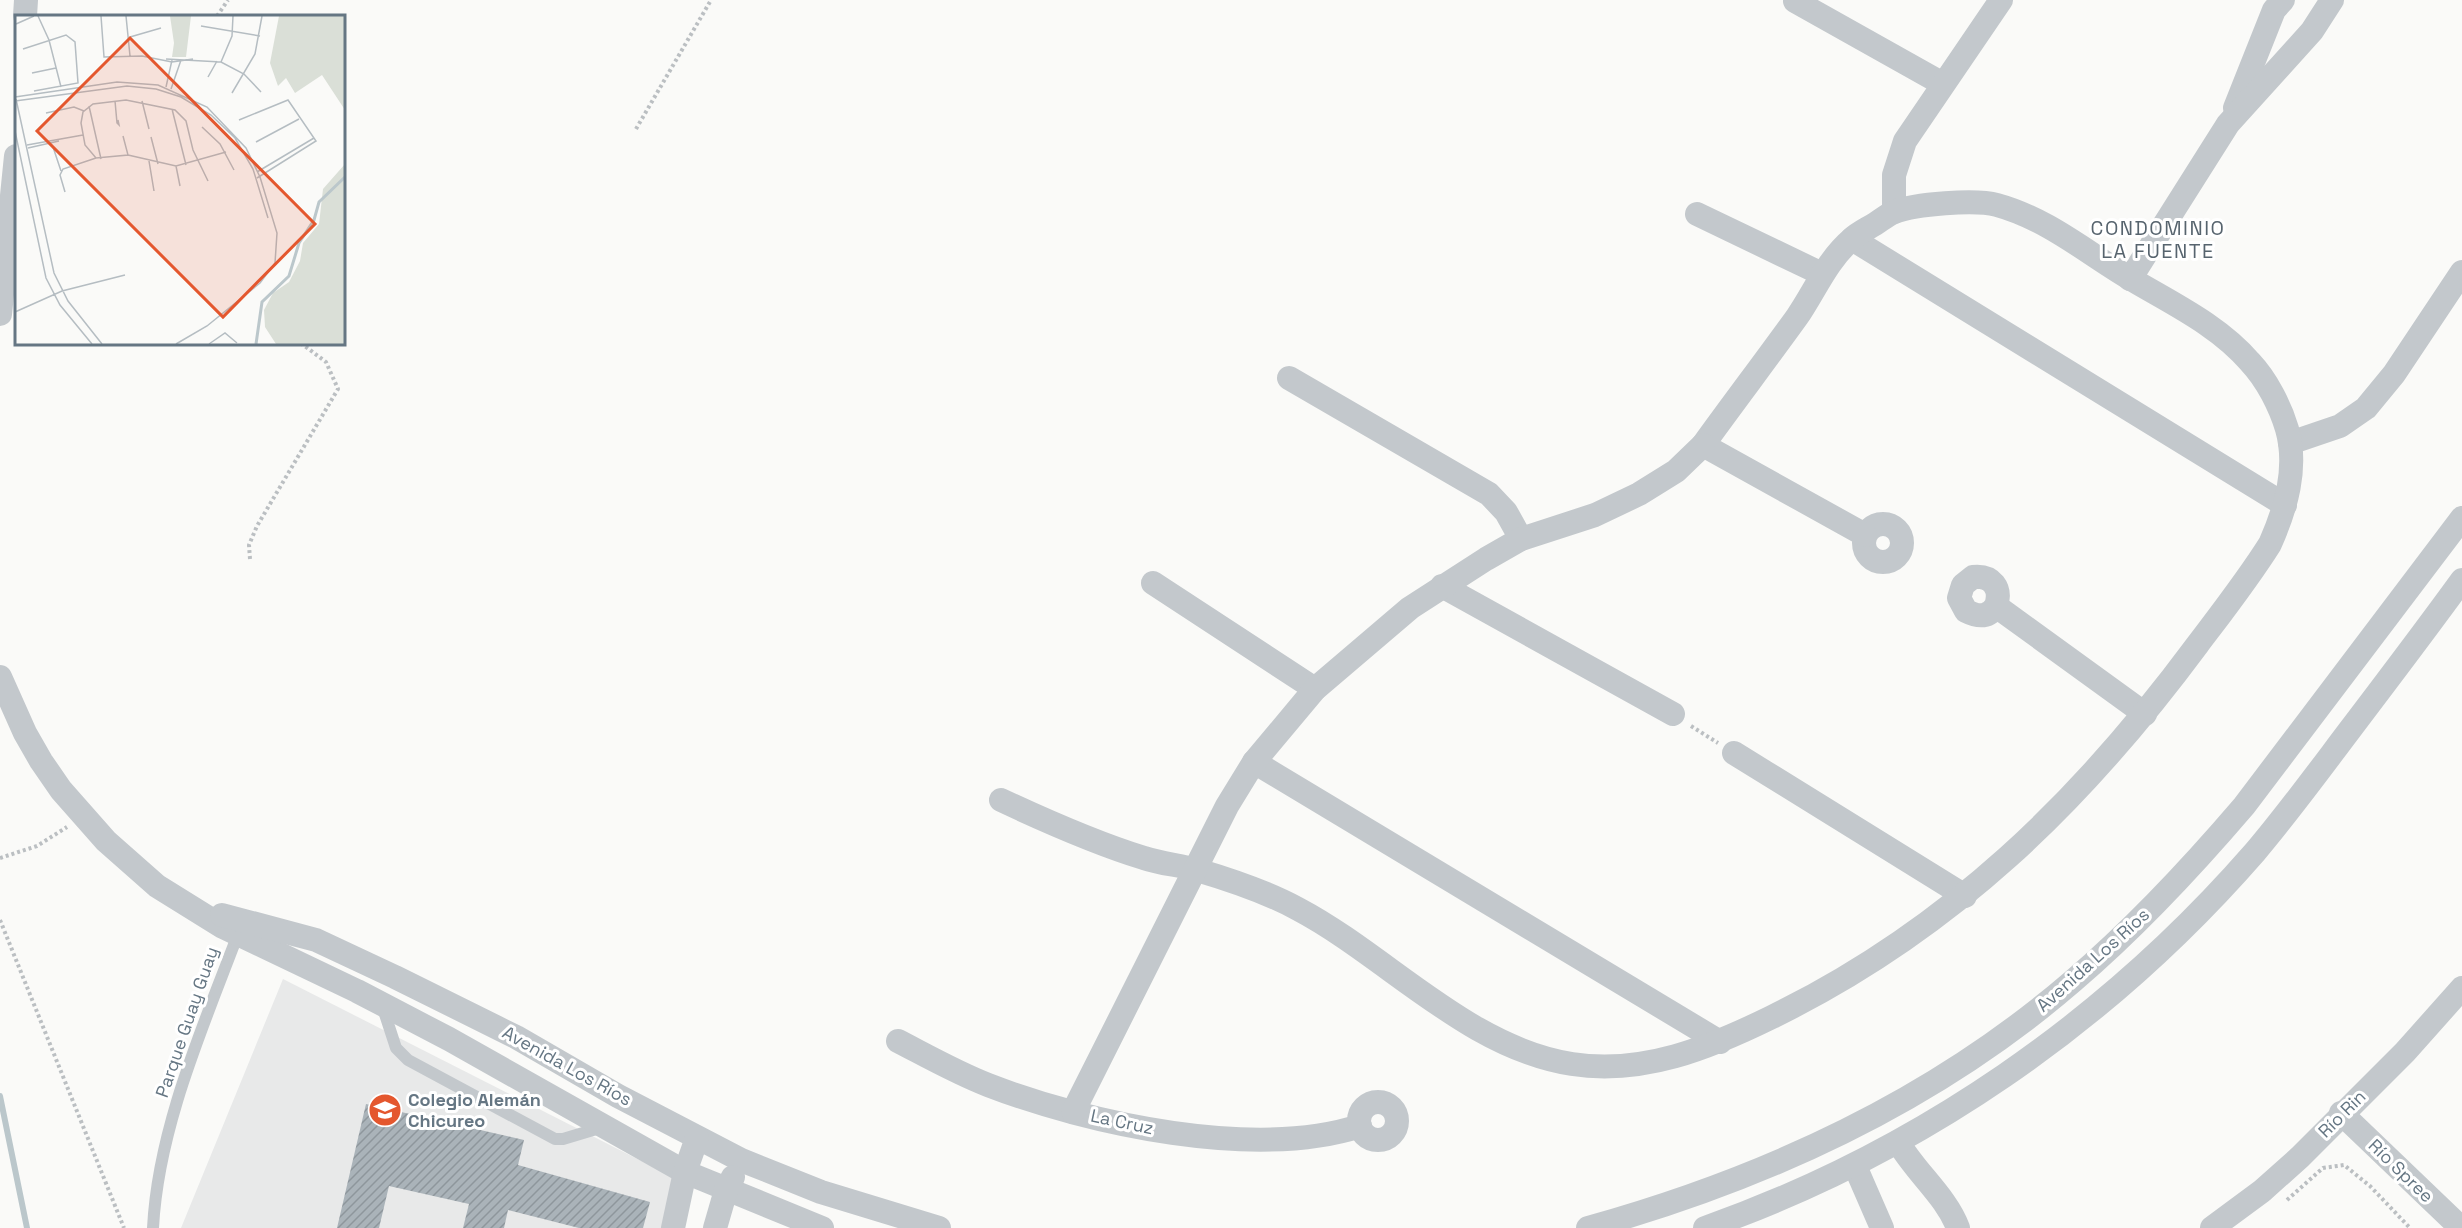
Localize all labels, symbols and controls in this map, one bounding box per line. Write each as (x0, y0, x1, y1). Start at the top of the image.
inset map (15, 15, 345, 345)
district label: CONDOMINIO LA FUENTE (2091, 215, 2225, 264)
street label: Avenida Los Ríos (2031, 903, 2154, 1016)
street label: Parque Guay Guay (150, 943, 223, 1100)
street label: Avenida Los Ríos (499, 1020, 636, 1111)
street label: Río Rin (2313, 1085, 2370, 1142)
place label: Colegio Alemán Chicureo (408, 1088, 541, 1132)
school or university icon: Colegio Alemán Chicureo (367, 1092, 403, 1128)
street label: La Cruz (1089, 1104, 1156, 1139)
street label: Río Spree (2364, 1134, 2439, 1207)

